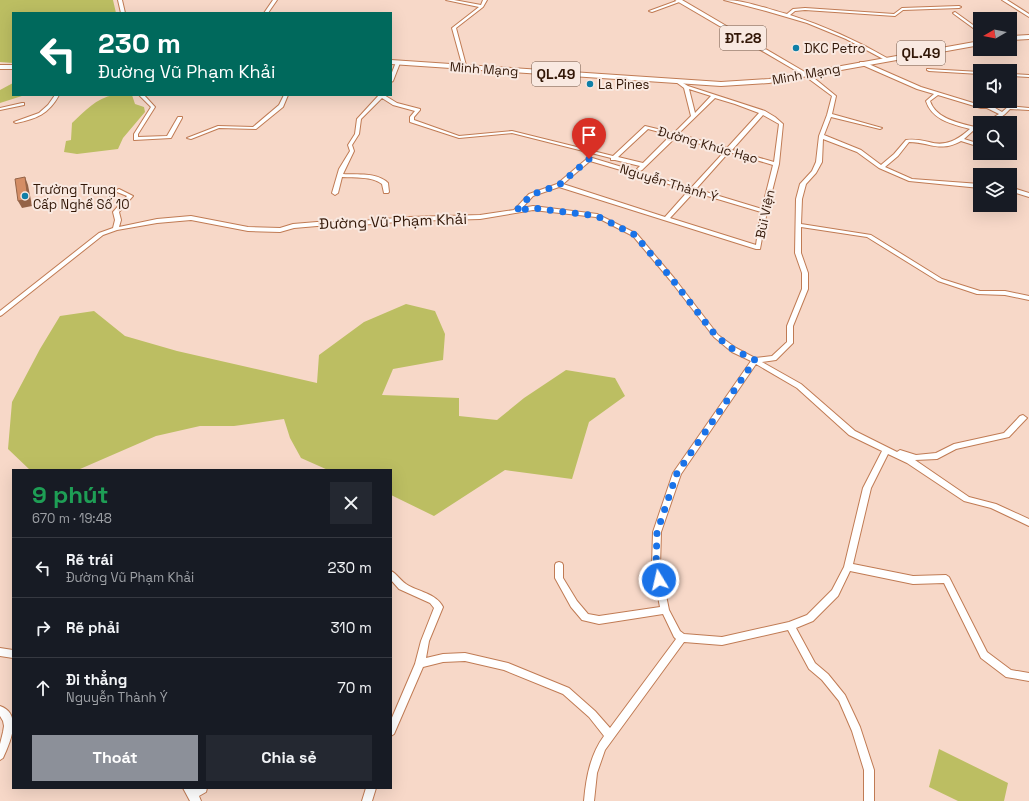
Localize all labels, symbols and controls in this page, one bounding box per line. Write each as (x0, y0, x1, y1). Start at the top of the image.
north arrow (973, 12, 1017, 56)
map controls (973, 12, 1017, 212)
text: 230 m (98, 25, 181, 61)
road number: ĐT.28 (720, 26, 766, 50)
icon: left (32, 28, 84, 80)
place label: DKC Petro (804, 40, 866, 57)
road number: QL.49 (897, 41, 945, 65)
marker: DKC Petro (791, 43, 801, 53)
street label: Minh Mạng (449, 58, 519, 80)
text: Đường Vũ Phạm Khải (98, 60, 275, 83)
street label: Minh Mạng (771, 60, 841, 88)
road number: QL.49 (532, 62, 580, 86)
button: sound (973, 64, 1017, 108)
place label: La Pines (598, 76, 650, 93)
marker: La Pines (585, 79, 595, 89)
button: search (973, 116, 1017, 160)
pin (572, 118, 606, 159)
street label: Đường Khúc Hạo (656, 123, 760, 167)
icon: arrive (578, 124, 600, 146)
street label: Nguyễn Thành Ý (618, 160, 720, 206)
button: layers (973, 168, 1017, 212)
place label: Trường Trung Cấp Nghề Số 10 (33, 181, 130, 213)
street label: Bùi Viện (752, 188, 778, 240)
marker: Trường Trung Cấp Nghề Số 10 (20, 191, 30, 201)
street label: Đường Vũ Phạm Khải (319, 209, 467, 233)
text: 9 phút (32, 479, 109, 510)
button: close (330, 482, 372, 524)
text: 670 m · 19:48 (32, 510, 112, 527)
text: Rẽ trái (66, 550, 113, 569)
icon: left (32, 557, 54, 579)
text: 230 m (328, 558, 372, 577)
position arrow (638, 559, 680, 601)
text: Đường Vũ Phạm Khải (66, 569, 194, 586)
icon: right (32, 617, 54, 639)
text: Rẽ phải (66, 618, 119, 637)
text: 310 m (331, 618, 372, 637)
text: Đi thẳng (66, 670, 127, 689)
icon: ahead (32, 677, 54, 699)
text: 70 m (337, 678, 372, 697)
text: Nguyễn Thành Ý (66, 689, 168, 706)
button: Thoát (32, 735, 198, 781)
button: Chia sẻ (206, 735, 372, 781)

